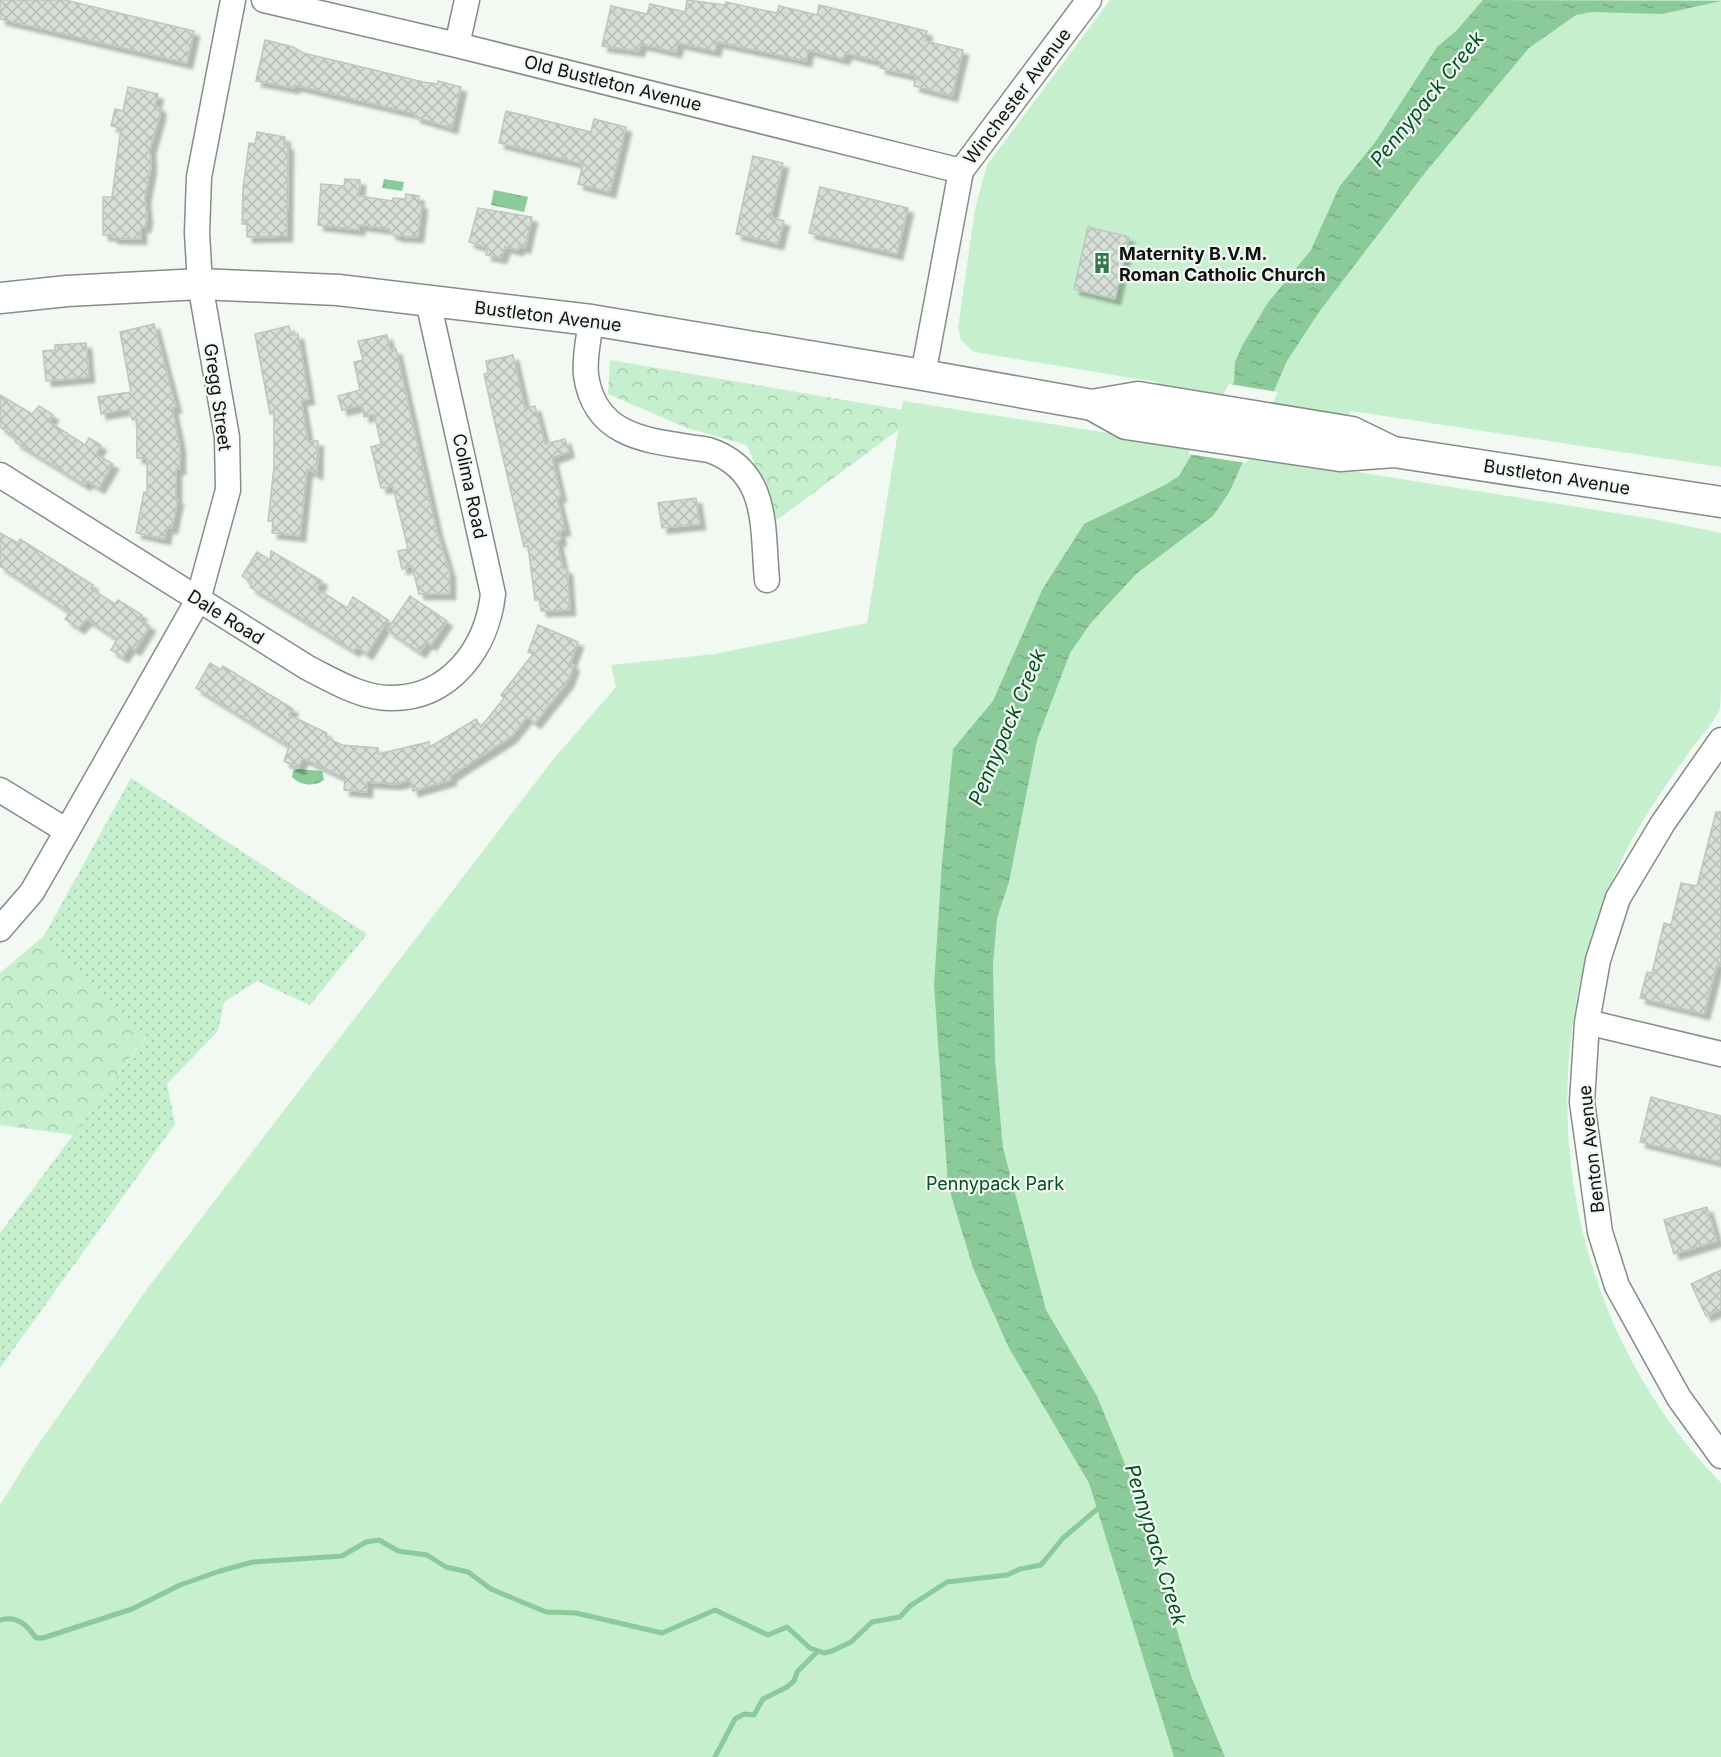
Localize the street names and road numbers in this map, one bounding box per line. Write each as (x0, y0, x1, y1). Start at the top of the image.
street label: Winchester Avenue (959, 24, 1075, 168)
street label: Old Bustleton Avenue (522, 51, 704, 115)
street label: Bustleton Avenue (473, 297, 623, 335)
street label: Gregg Street (200, 342, 236, 452)
street label: Colima Road (449, 431, 491, 541)
street label: Bustleton Avenue (1482, 455, 1632, 499)
street label: Dale Road (184, 585, 268, 649)
street label: Benton Avenue (1574, 1084, 1608, 1214)

